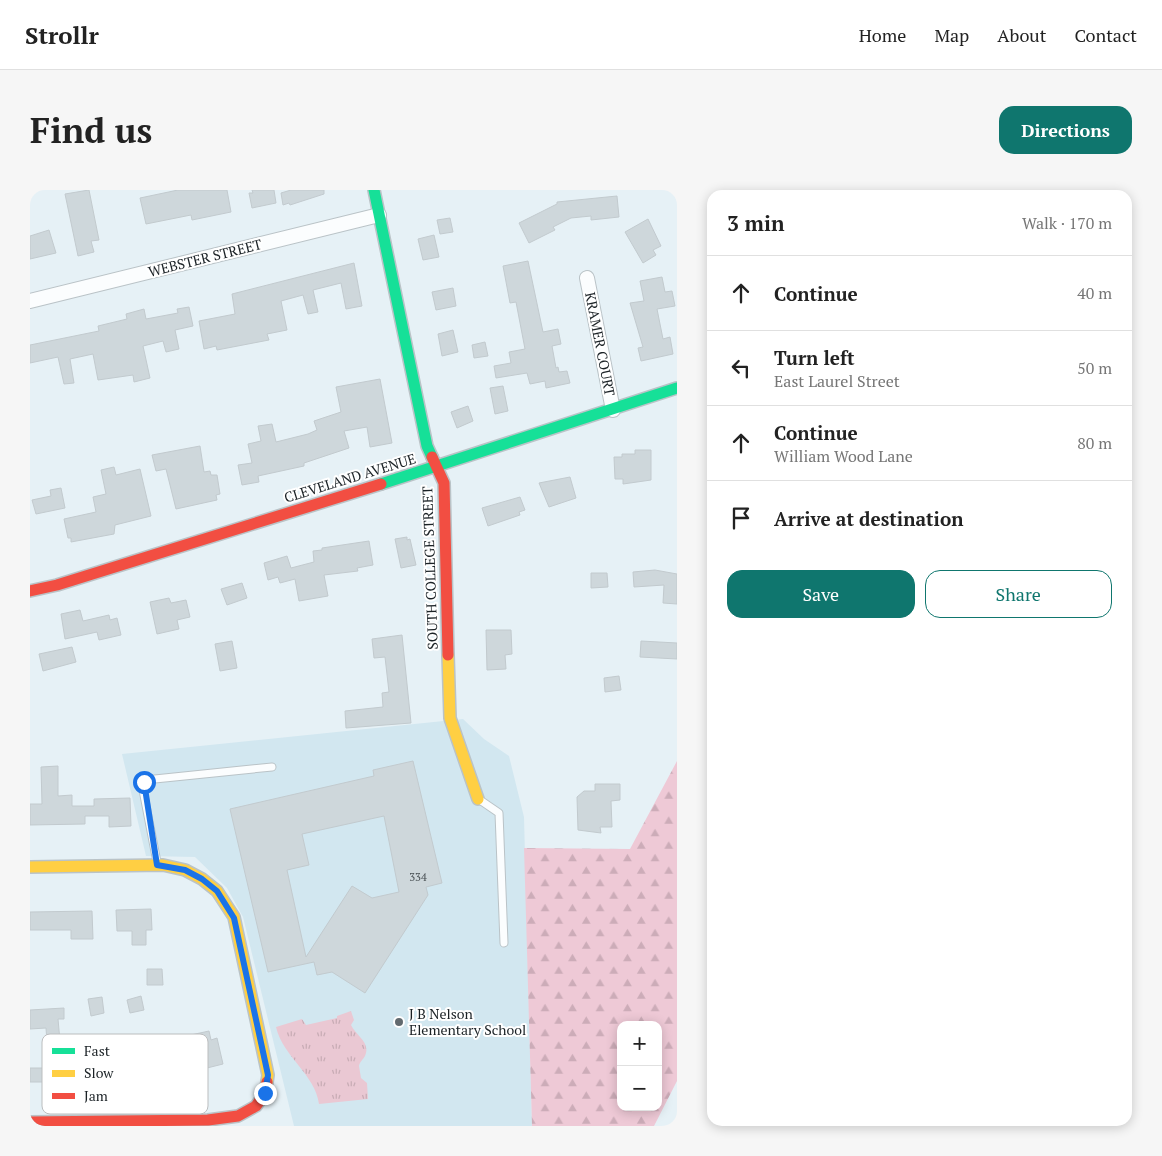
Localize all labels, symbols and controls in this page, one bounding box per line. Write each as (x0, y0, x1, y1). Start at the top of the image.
text: Strollr (25, 19, 99, 51)
text: Home (859, 23, 906, 47)
text: Map (934, 23, 969, 47)
text: About (997, 23, 1046, 47)
text: Contact (1074, 23, 1137, 47)
button: Directions (999, 106, 1132, 154)
text: Find us (30, 107, 152, 153)
text: 3 min (727, 209, 784, 237)
text: Walk · 170 m (1022, 212, 1112, 234)
street label: WEBSTER STREET (146, 234, 264, 281)
icon: ahead (727, 279, 755, 307)
text: Continue (774, 281, 858, 306)
text: 40 m (1077, 282, 1112, 304)
street label: KRAMER COURT (581, 290, 620, 398)
text: Turn left (774, 345, 855, 370)
icon: left (727, 354, 755, 382)
text: 50 m (1077, 357, 1112, 379)
text: East Laurel Street (774, 370, 900, 392)
text: Continue (774, 420, 858, 445)
icon: ahead (727, 429, 755, 457)
text: 80 m (1077, 432, 1112, 454)
text: William Wood Lane (774, 445, 913, 467)
street label: CLEVELAND AVENUE (282, 448, 418, 507)
street label: SOUTH COLLEGE STREET (417, 486, 442, 650)
icon: arrive (727, 504, 755, 532)
text: Arrive at destination (774, 506, 963, 531)
button: Save (727, 570, 915, 618)
button: Share (925, 570, 1112, 618)
route start (133, 771, 156, 794)
house number: 334 (409, 870, 427, 884)
place label: J B Nelson Elementary School (409, 1004, 526, 1039)
marker: J B Nelson Elementary School (393, 1016, 405, 1028)
map controls (617, 1021, 662, 1111)
button: + (617, 1021, 662, 1066)
legend (42, 1034, 208, 1114)
text: Fast (84, 1041, 111, 1060)
text: Slow (84, 1063, 114, 1082)
button: − (617, 1066, 662, 1111)
route end (254, 1082, 277, 1105)
text: Jam (84, 1086, 108, 1105)

